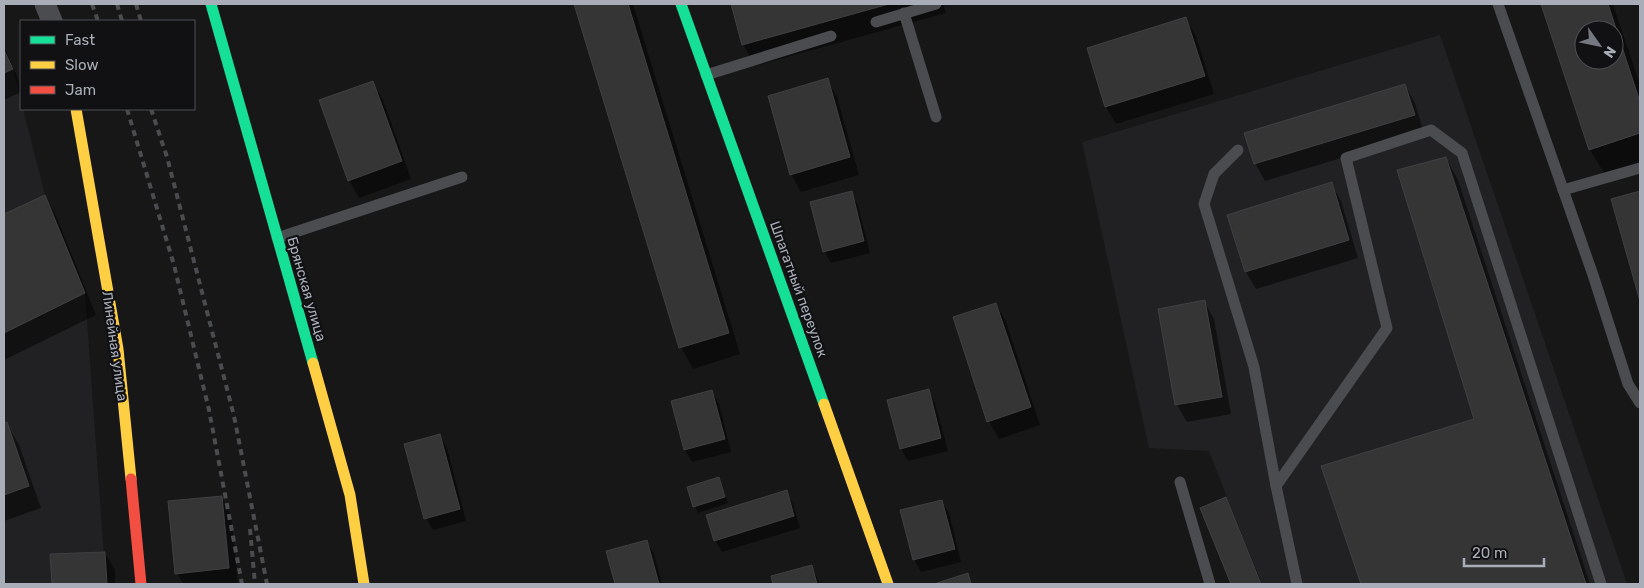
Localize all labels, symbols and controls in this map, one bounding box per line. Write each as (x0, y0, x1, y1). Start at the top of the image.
legend (20, 20, 195, 110)
north arrow (1574, 20, 1624, 70)
text: Fast (65, 31, 95, 49)
text: N (1600, 43, 1619, 61)
text: Slow (65, 56, 98, 74)
text: Jam (65, 81, 96, 99)
street label: Шпагатный переулок (766, 219, 831, 360)
street label: Брянская улица (283, 235, 330, 343)
street label: Линейная улица (98, 290, 131, 402)
scale bar (1464, 536, 1544, 568)
text: 20 m (1472, 544, 1507, 562)

